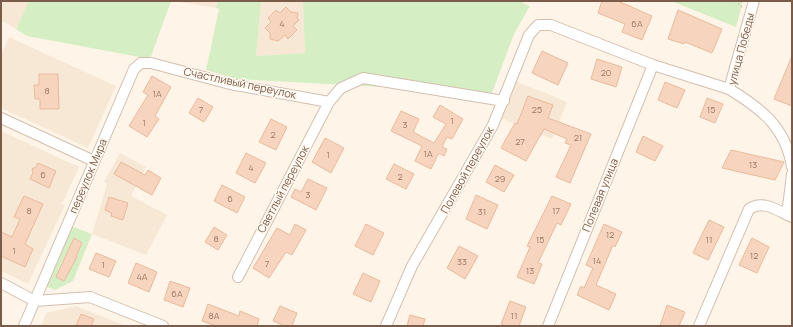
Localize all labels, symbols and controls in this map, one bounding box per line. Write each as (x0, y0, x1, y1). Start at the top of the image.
street label: улица Победы (724, 11, 757, 87)
house number: 4 (279, 17, 285, 30)
house number: 6А (631, 17, 643, 30)
street label: Счастливый переулок (182, 63, 298, 102)
house number: 20 (601, 66, 611, 79)
house number: 8 (44, 84, 50, 97)
house number: 1А (152, 87, 162, 100)
house number: 7 (199, 103, 204, 116)
house number: 25 (532, 103, 542, 116)
house number: 15 (707, 103, 715, 116)
house number: 1 (450, 114, 454, 127)
house number: 1 (142, 116, 146, 129)
house number: 3 (403, 118, 408, 131)
street label: Полевой переулок (436, 123, 497, 216)
house number: 2 (270, 128, 276, 141)
house number: 21 (574, 131, 582, 144)
house number: 27 (515, 135, 525, 148)
street label: переулок Мира (65, 136, 110, 215)
street label: Светлый переулок (253, 142, 312, 235)
house number: 1А (423, 147, 433, 160)
house number: 1 (326, 148, 330, 161)
street label: Полевая улица (578, 156, 621, 234)
house number: 13 (749, 158, 757, 171)
house number: 4 (248, 161, 254, 174)
house number: 6 (40, 168, 46, 181)
house number: 2 (397, 170, 403, 183)
house number: 29 (495, 172, 505, 185)
house number: 3 (306, 188, 311, 201)
house number: 6 (227, 192, 233, 205)
house number: 8 (26, 204, 32, 217)
house number: 17 (552, 204, 560, 217)
house number: 31 (478, 205, 486, 218)
house number: 12 (606, 228, 614, 241)
house number: 8 (213, 232, 219, 245)
house number: 15 (536, 233, 544, 246)
house number: 11 (705, 233, 713, 246)
house number: 1 (12, 244, 16, 257)
house number: 12 (750, 249, 758, 262)
house number: 14 (593, 254, 601, 267)
house number: 33 (457, 255, 467, 268)
house number: 7 (265, 257, 270, 270)
house number: 1 (101, 258, 105, 271)
house number: 13 (526, 264, 534, 277)
house number: 4А (136, 270, 148, 283)
house number: 6А (171, 287, 183, 300)
house number: 8А (209, 309, 220, 322)
house number: 11 (510, 309, 518, 322)

